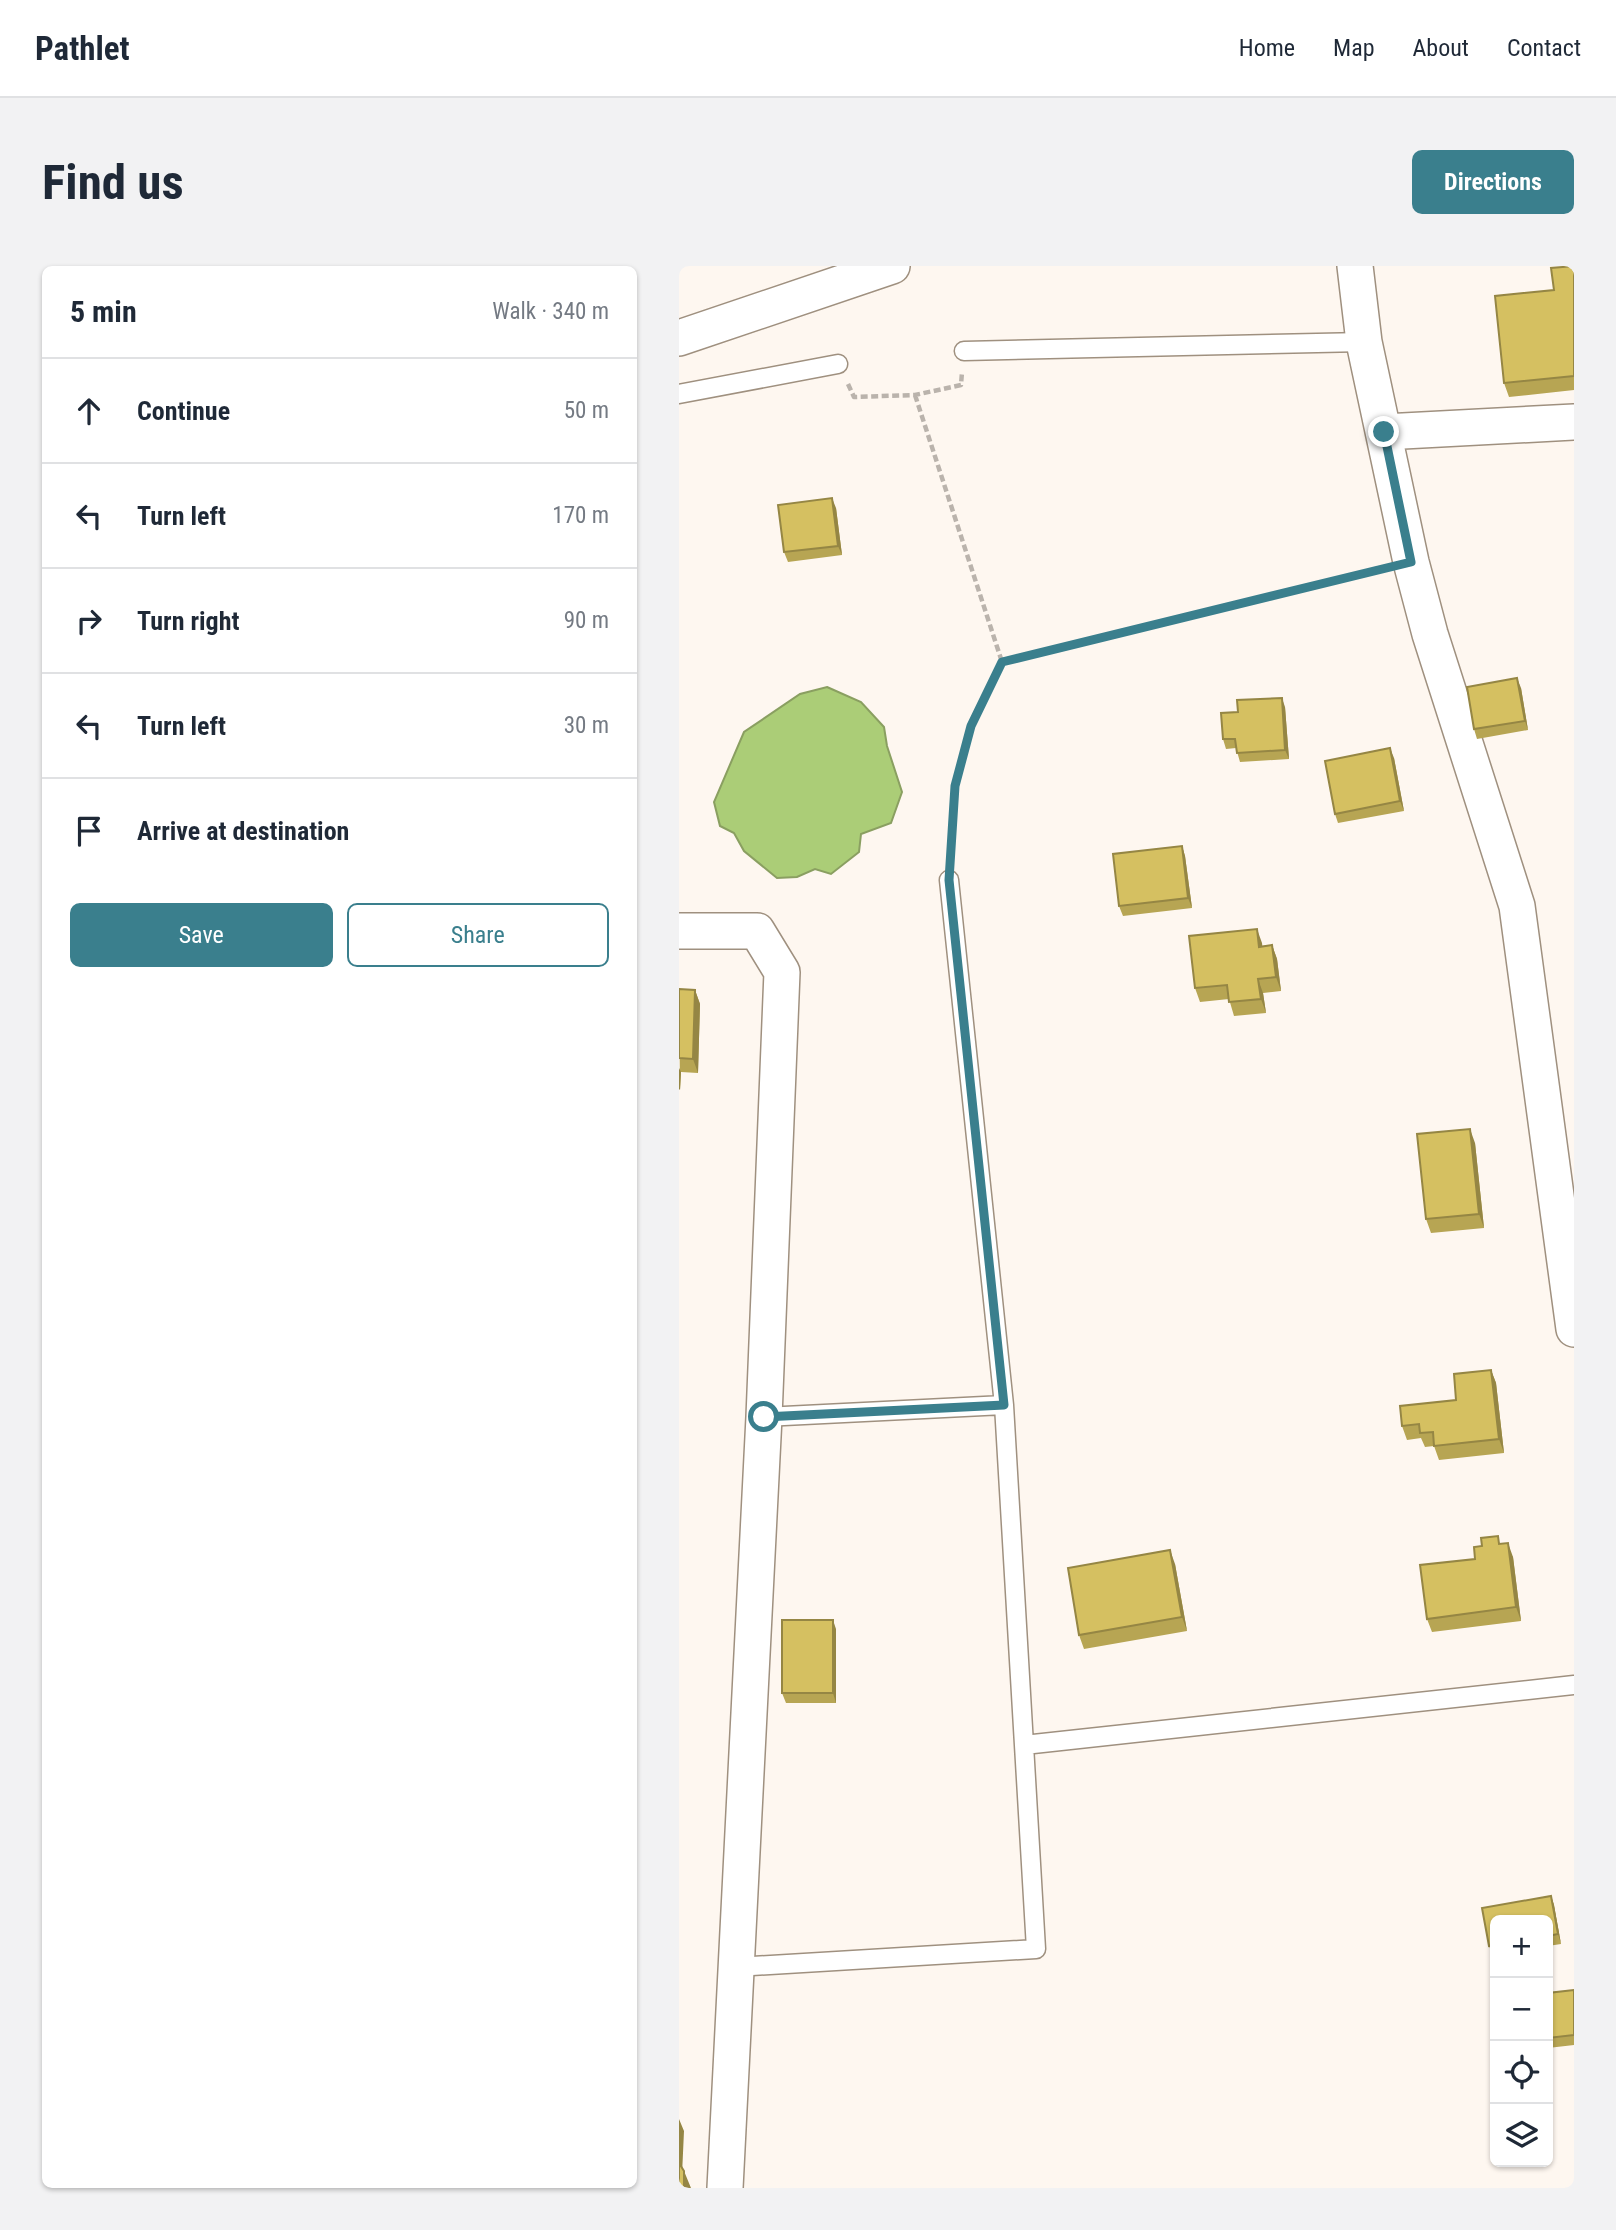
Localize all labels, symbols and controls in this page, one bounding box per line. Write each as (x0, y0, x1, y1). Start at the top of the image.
text: Pathlet (35, 29, 130, 68)
text: Home (1239, 34, 1295, 62)
text: Map (1333, 34, 1375, 62)
text: About (1413, 34, 1469, 62)
text: Contact (1507, 34, 1581, 62)
button: Directions (1412, 150, 1574, 214)
text: Find us (42, 154, 184, 211)
text: 5 min (70, 294, 137, 329)
text: Walk · 340 m (492, 298, 609, 325)
icon: ahead (70, 392, 108, 430)
text: Continue (137, 396, 230, 426)
text: 50 m (564, 397, 609, 424)
route end (1368, 416, 1399, 447)
icon: left (70, 497, 108, 535)
text: Turn left (137, 501, 226, 531)
text: 170 m (552, 502, 609, 529)
icon: right (70, 602, 108, 640)
text: Turn right (137, 606, 239, 636)
text: 90 m (564, 607, 609, 634)
icon: left (70, 707, 108, 745)
text: Turn left (137, 711, 226, 741)
text: 30 m (564, 712, 609, 739)
icon: arrive (70, 812, 108, 850)
text: Arrive at destination (137, 816, 349, 846)
button: Save (70, 903, 333, 967)
button: Share (347, 903, 609, 967)
route start (748, 1401, 779, 1432)
map controls (1490, 1915, 1553, 2167)
button: + (1490, 1915, 1553, 1978)
button: − (1490, 1978, 1553, 2041)
button: locate (1490, 2041, 1553, 2104)
button: layers (1490, 2104, 1553, 2167)

